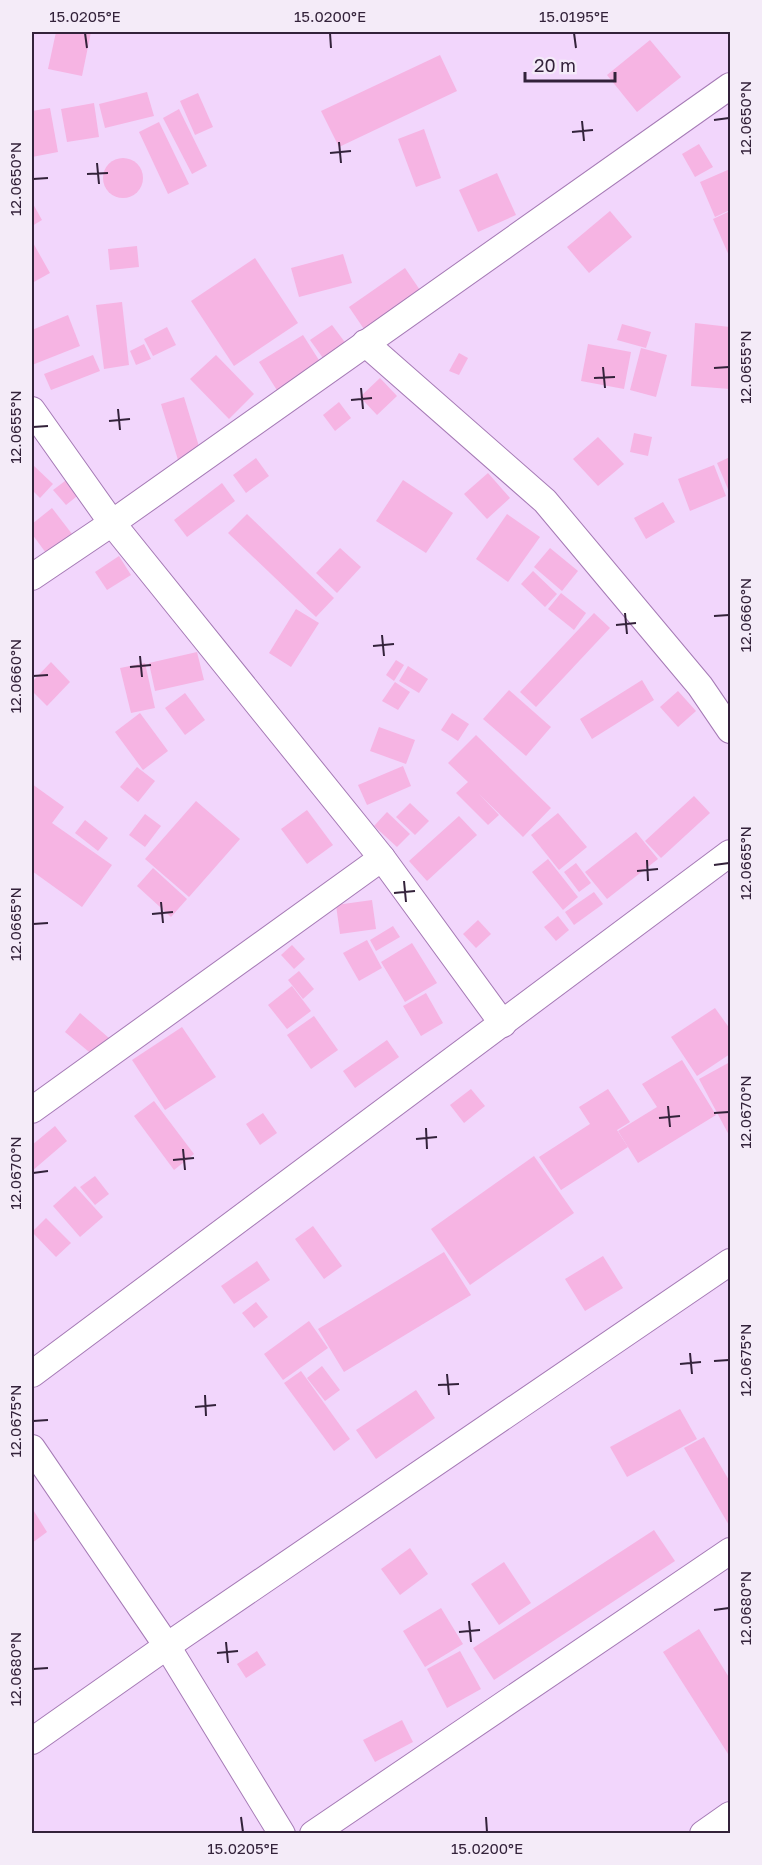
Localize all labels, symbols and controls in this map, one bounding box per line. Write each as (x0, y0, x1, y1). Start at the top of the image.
text: 15.0205°E (49, 7, 121, 25)
text: 15.0200°E (294, 7, 366, 25)
text: 15.0195°E (539, 7, 609, 25)
scale bar (525, 45, 615, 83)
text: 20 m (534, 54, 576, 76)
text: 12.0650°N (736, 81, 754, 155)
text: 12.0650°N (6, 142, 24, 216)
text: 12.0655°N (736, 330, 754, 404)
text: 12.0655°N (6, 390, 24, 464)
text: 12.0660°N (736, 578, 754, 652)
text: 12.0660°N (6, 639, 24, 713)
text: 12.0665°N (736, 826, 754, 900)
text: 12.0665°N (6, 887, 24, 961)
text: 12.0670°N (736, 1075, 754, 1149)
text: 12.0670°N (6, 1136, 24, 1210)
text: 12.0675°N (736, 1324, 754, 1396)
text: 12.0675°N (6, 1385, 24, 1457)
text: 12.0680°N (736, 1571, 754, 1645)
text: 12.0680°N (6, 1632, 24, 1706)
text: 15.0205°E (207, 1839, 279, 1857)
text: 15.0200°E (451, 1839, 523, 1857)

